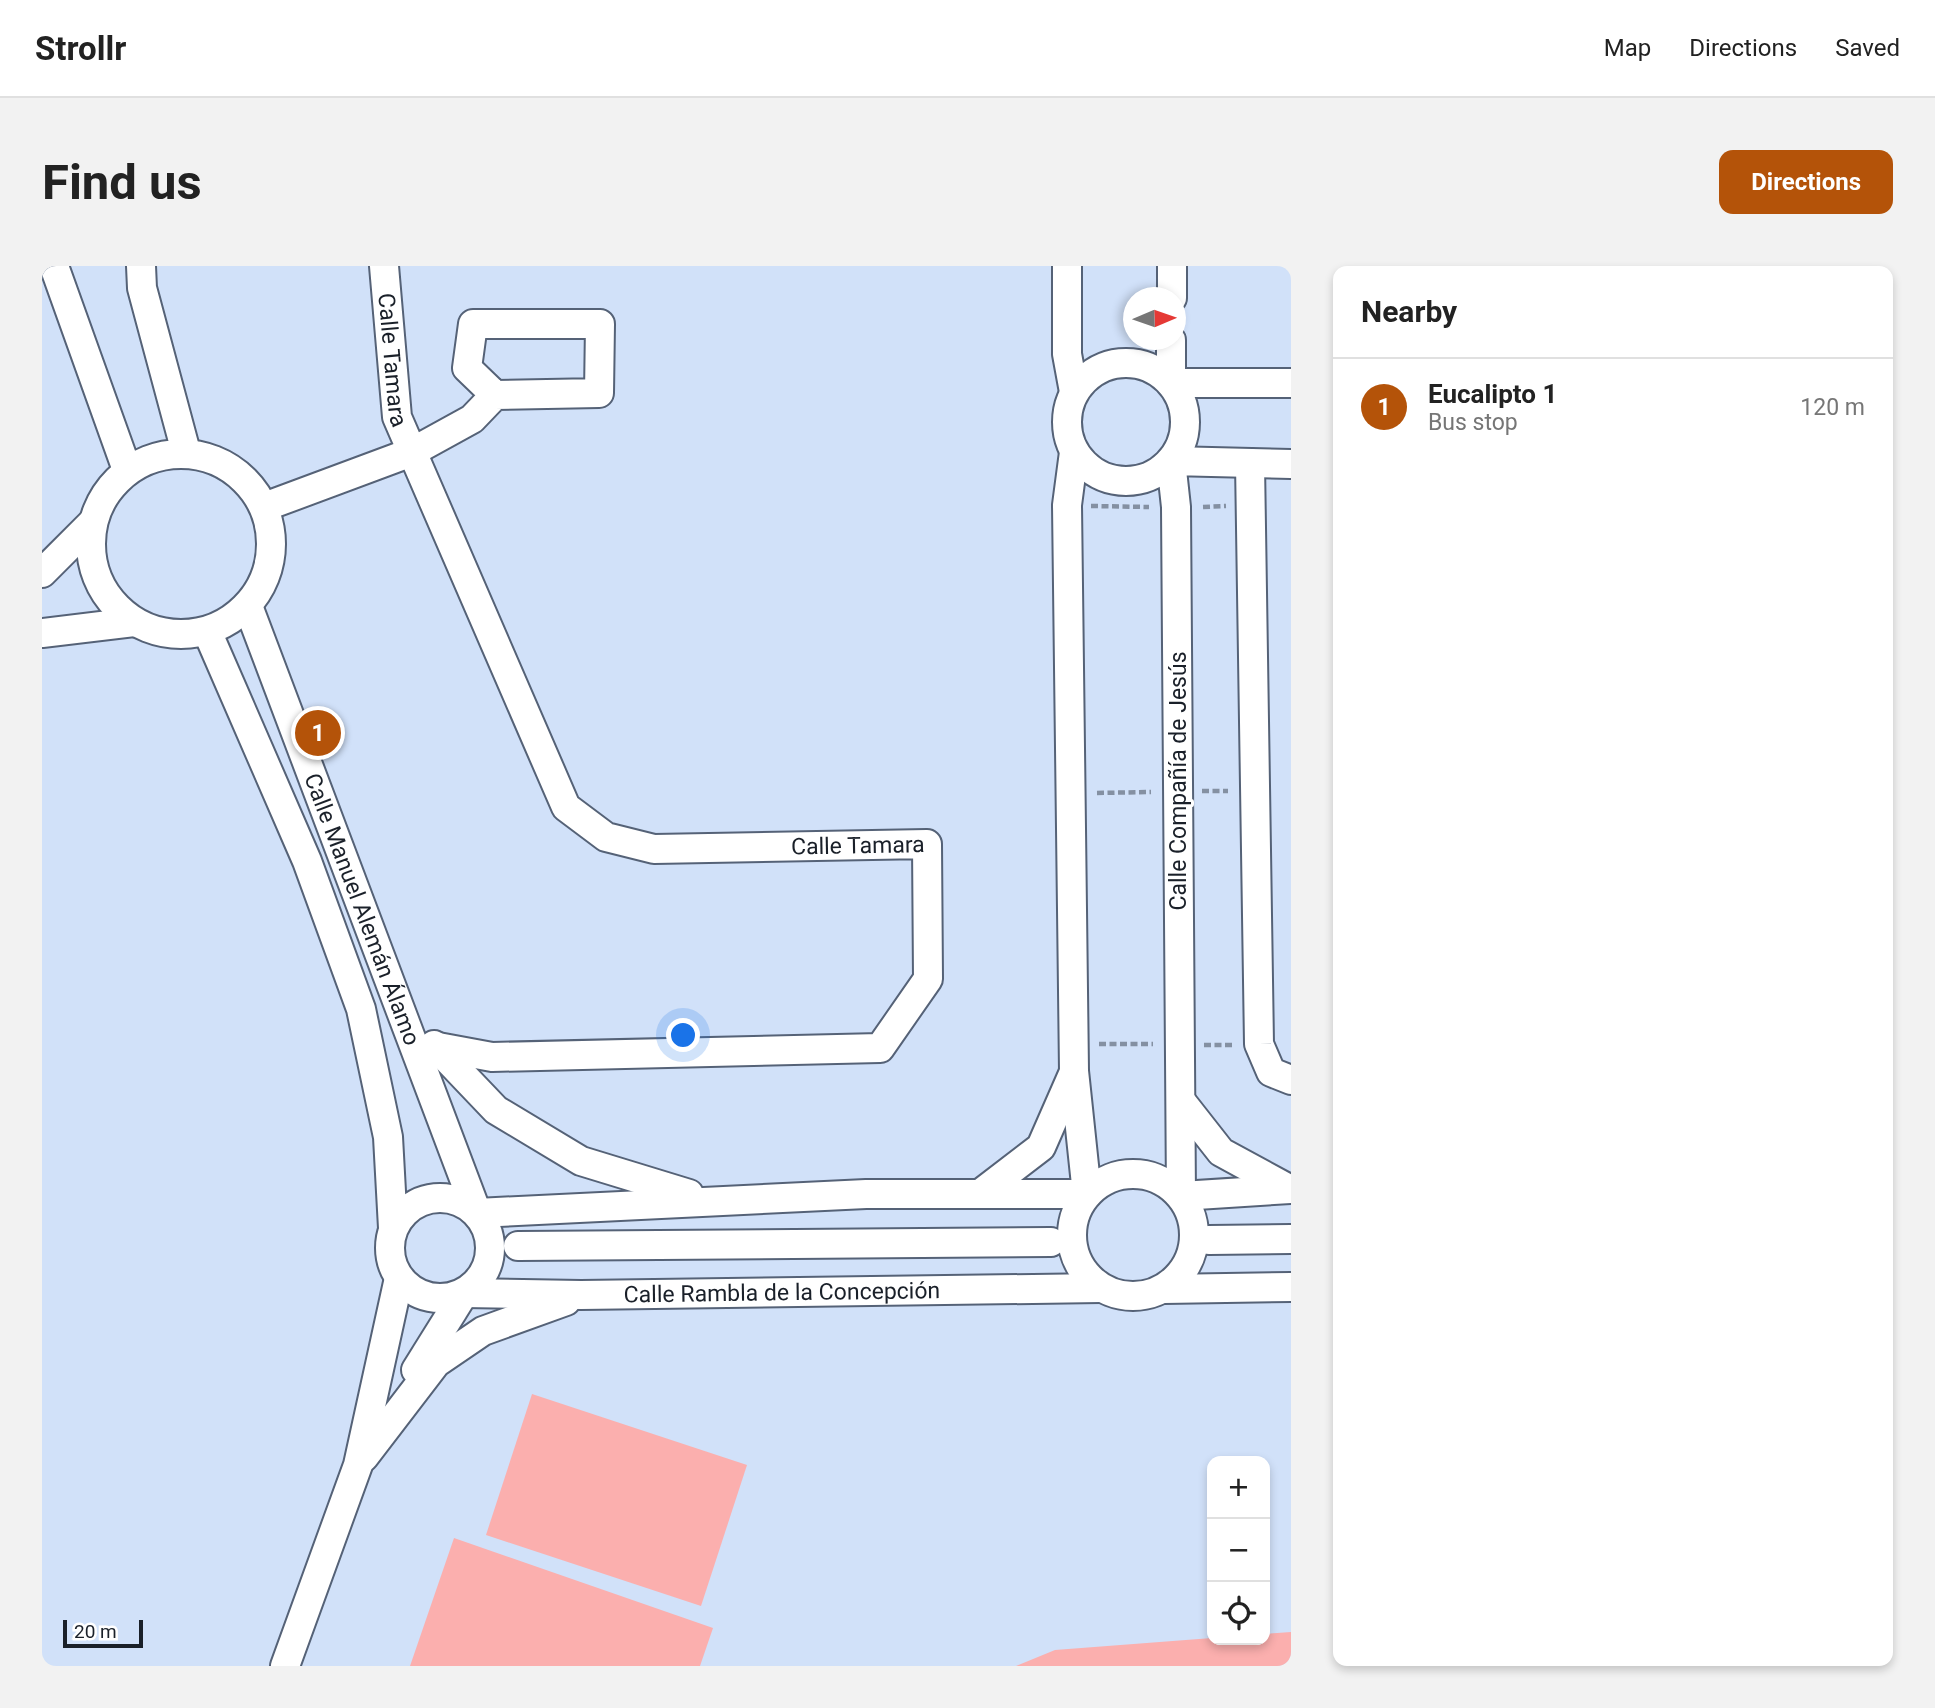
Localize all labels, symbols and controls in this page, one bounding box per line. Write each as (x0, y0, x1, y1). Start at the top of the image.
text: Strollr (35, 29, 126, 68)
text: Map (1604, 34, 1651, 62)
text: Directions (1689, 34, 1797, 62)
text: Saved (1835, 34, 1900, 62)
button: Directions (1719, 150, 1893, 214)
text: Find us (42, 154, 202, 211)
north arrow (1123, 287, 1186, 350)
street label: Calle Tamara (372, 292, 413, 431)
text: Nearby (1361, 294, 1457, 329)
text: Eucalipto 1 (1428, 379, 1557, 409)
text: 1 (1377, 394, 1391, 421)
text: 120 m (1800, 394, 1865, 421)
text: Bus stop (1428, 409, 1518, 436)
street label: Calle Compañía de Jesús (1165, 651, 1192, 911)
pin: 1 (295, 707, 341, 759)
street label: Calle Manuel Alemán Álamo (298, 770, 425, 1049)
street label: Calle Tamara (791, 831, 925, 860)
your location (666, 1018, 700, 1052)
street label: Calle Rambla de la Concepción (624, 1277, 940, 1308)
map controls (1207, 1456, 1270, 1645)
button: + (1207, 1456, 1270, 1519)
button: − (1207, 1519, 1270, 1582)
button: locate (1207, 1582, 1270, 1645)
scale bar (63, 1617, 144, 1649)
text: 20 m (74, 1620, 117, 1643)

